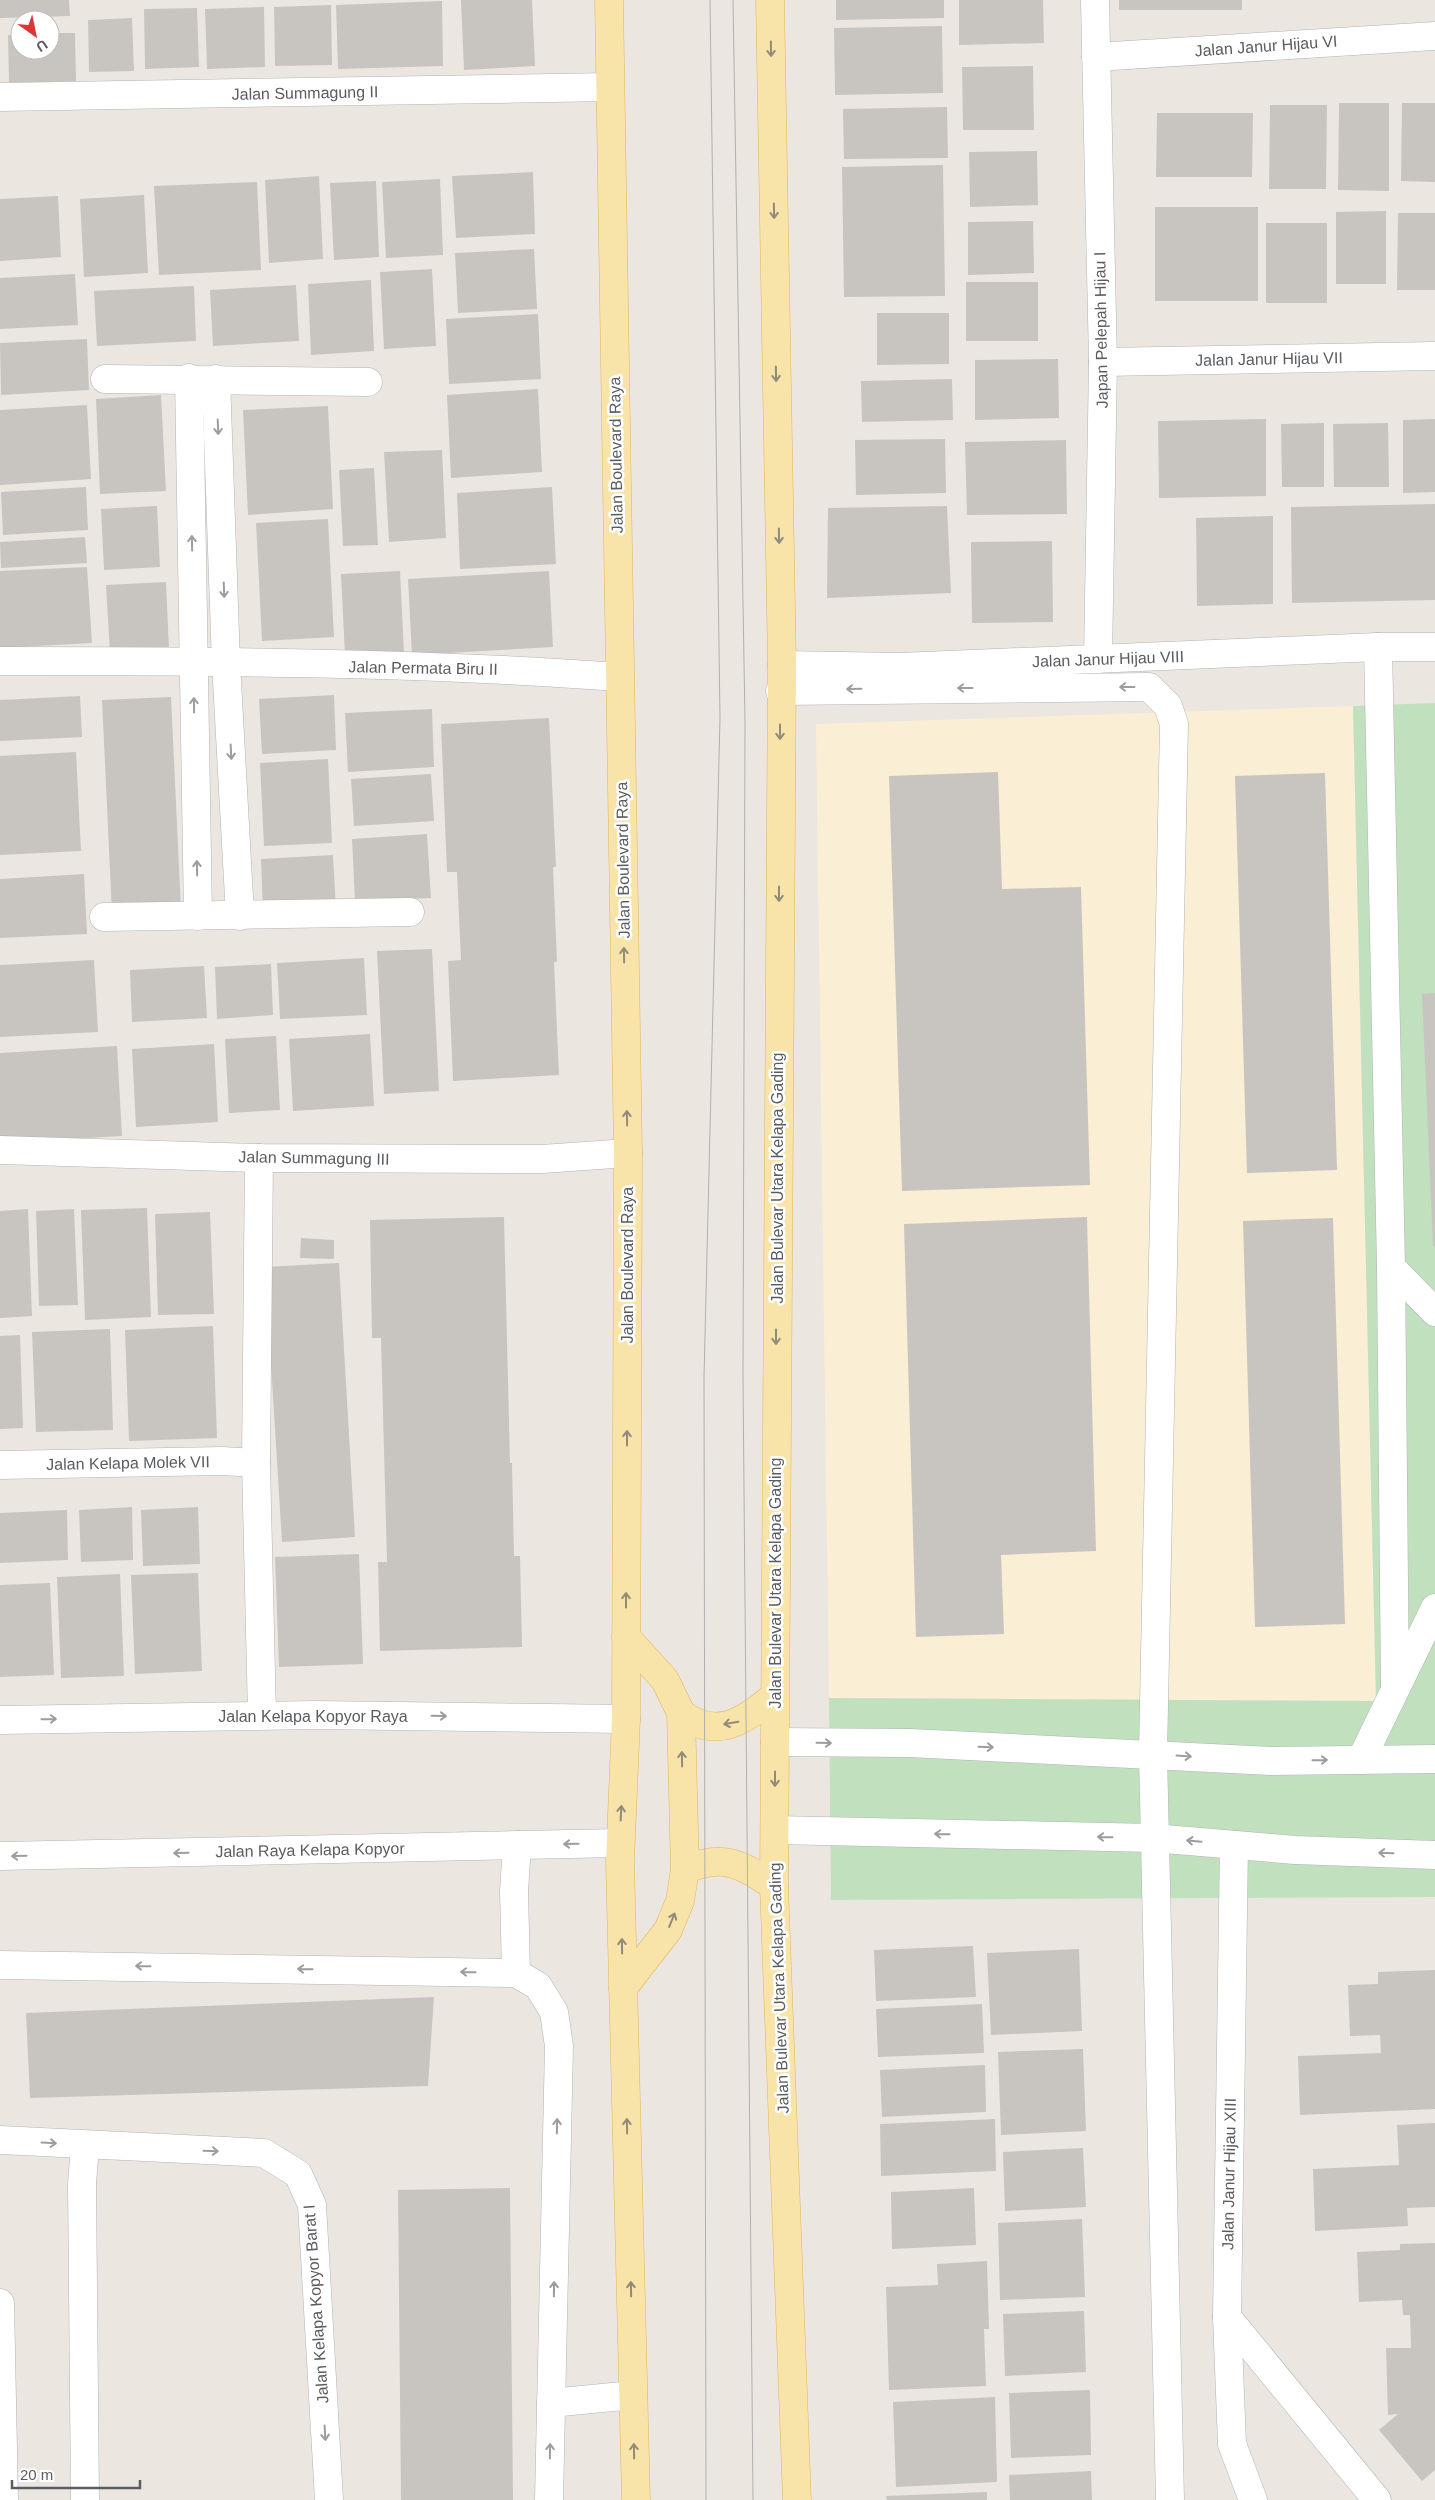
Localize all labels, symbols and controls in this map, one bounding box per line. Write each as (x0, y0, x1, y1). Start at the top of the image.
north arrow (10, 10, 60, 60)
street label: Jalan Janur Hijau VI (1194, 33, 1338, 59)
text: U (33, 36, 51, 55)
one-way arrow (766, 40, 775, 56)
street label: Jalan Summagung II (231, 83, 379, 103)
one-way arrow (769, 203, 778, 219)
street label: Japan Pelepah Hijau I (1091, 252, 1111, 408)
street label: Jalan Janur Hijau VII (1195, 349, 1343, 369)
one-way arrow (772, 365, 781, 381)
street label: Jalan Boulevard Raya (606, 376, 626, 533)
one-way arrow (213, 419, 222, 435)
one-way arrow (775, 528, 784, 544)
one-way arrow (187, 535, 196, 551)
one-way arrow (219, 582, 228, 598)
street label: Jalan Janur Hijau VIII (1032, 648, 1184, 670)
street label: Jalan Permata Biru II (348, 658, 498, 678)
one-way arrow (1119, 682, 1136, 692)
one-way arrow (957, 683, 973, 693)
one-way arrow (846, 685, 862, 694)
one-way arrow (189, 698, 199, 714)
one-way arrow (775, 723, 785, 739)
one-way arrow (227, 744, 236, 760)
street label: Jalan Boulevard Raya (613, 781, 633, 938)
one-way arrow (193, 860, 202, 876)
one-way arrow (774, 886, 784, 902)
one-way arrow (620, 948, 629, 964)
street label: Jalan Bulevar Utara Kelapa Gading (769, 1053, 786, 1303)
one-way arrow (622, 1110, 632, 1126)
street label: Jalan Summagung III (238, 1148, 390, 1168)
street label: Jalan Boulevard Raya (619, 1187, 636, 1343)
one-way arrow (771, 1328, 781, 1344)
one-way arrow (622, 1430, 632, 1446)
street label: Jalan Kelapa Molek VII (46, 1453, 210, 1473)
street label: Jalan Bulevar Utara Kelapa Gading (767, 1458, 784, 1708)
one-way arrow (621, 1593, 631, 1609)
street label: Jalan Kelapa Kopyor Raya (218, 1708, 408, 1725)
one-way arrow (430, 1712, 446, 1721)
one-way arrow (40, 1714, 56, 1724)
one-way arrow (724, 1718, 740, 1728)
one-way arrow (816, 1738, 832, 1748)
one-way arrow (978, 1742, 994, 1751)
one-way arrow (1175, 1751, 1191, 1760)
one-way arrow (677, 1752, 687, 1768)
one-way arrow (1312, 1755, 1328, 1765)
one-way arrow (770, 1770, 780, 1787)
one-way arrow (617, 1805, 626, 1821)
one-way arrow (935, 1829, 951, 1838)
one-way arrow (1097, 1832, 1113, 1842)
one-way arrow (1186, 1837, 1202, 1846)
one-way arrow (564, 1839, 580, 1849)
street label: Jalan Raya Kelapa Kopyor (215, 1840, 406, 1860)
one-way arrow (174, 1848, 190, 1857)
one-way arrow (1379, 1849, 1395, 1858)
one-way arrow (11, 1851, 28, 1861)
street label: Jalan Bulevar Utara Kelapa Gading (766, 1862, 792, 2114)
one-way arrow (668, 1913, 677, 1928)
one-way arrow (618, 1939, 627, 1955)
one-way arrow (135, 1961, 152, 1971)
one-way arrow (298, 1964, 314, 1974)
one-way arrow (460, 1967, 476, 1977)
street label: Jalan Janur Hijau XIII (1219, 2098, 1239, 2250)
one-way arrow (552, 2119, 562, 2135)
one-way arrow (622, 2119, 631, 2135)
one-way arrow (40, 2139, 56, 2148)
one-way arrow (202, 2146, 219, 2156)
street label: Jalan Kelapa Kopyor Barat I (301, 2204, 331, 2404)
one-way arrow (549, 2281, 558, 2297)
one-way arrow (626, 2281, 635, 2297)
one-way arrow (320, 2425, 329, 2441)
one-way arrow (545, 2444, 555, 2460)
one-way arrow (630, 2444, 639, 2460)
scale bar (12, 2458, 140, 2490)
text: 20 m (20, 2466, 53, 2483)

